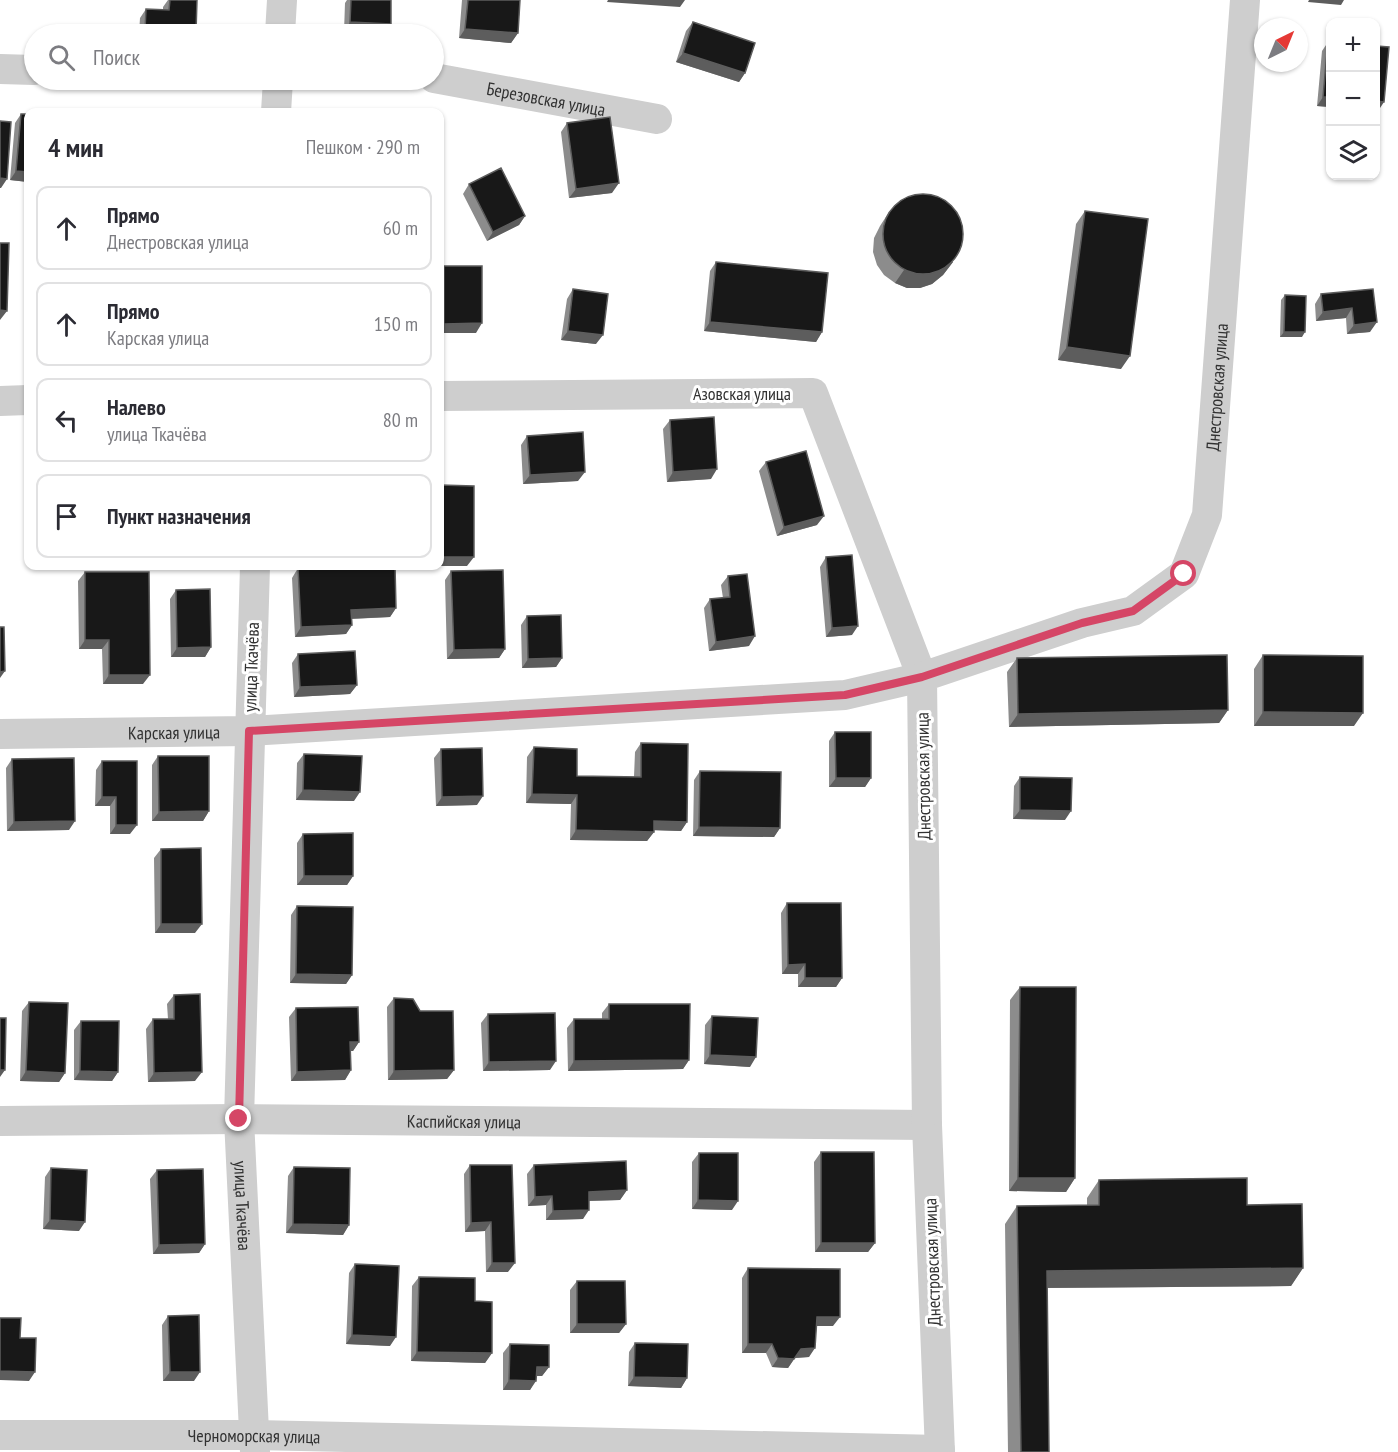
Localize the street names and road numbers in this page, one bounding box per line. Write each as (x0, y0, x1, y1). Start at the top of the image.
street label: Березовская улица (485, 76, 607, 121)
street label: Днестровская улица (1200, 323, 1233, 452)
street label: Азовская улица (693, 382, 791, 405)
street label: улица Ткачёва (238, 622, 264, 712)
street label: Днестровская улица (910, 712, 936, 840)
street label: Карская улица (128, 720, 220, 744)
street label: Каспийская улица (407, 1109, 521, 1133)
street label: улица Ткачёва (230, 1160, 257, 1251)
street label: Днестровская улица (918, 1198, 946, 1326)
street label: Черноморская улица (188, 1423, 321, 1448)

